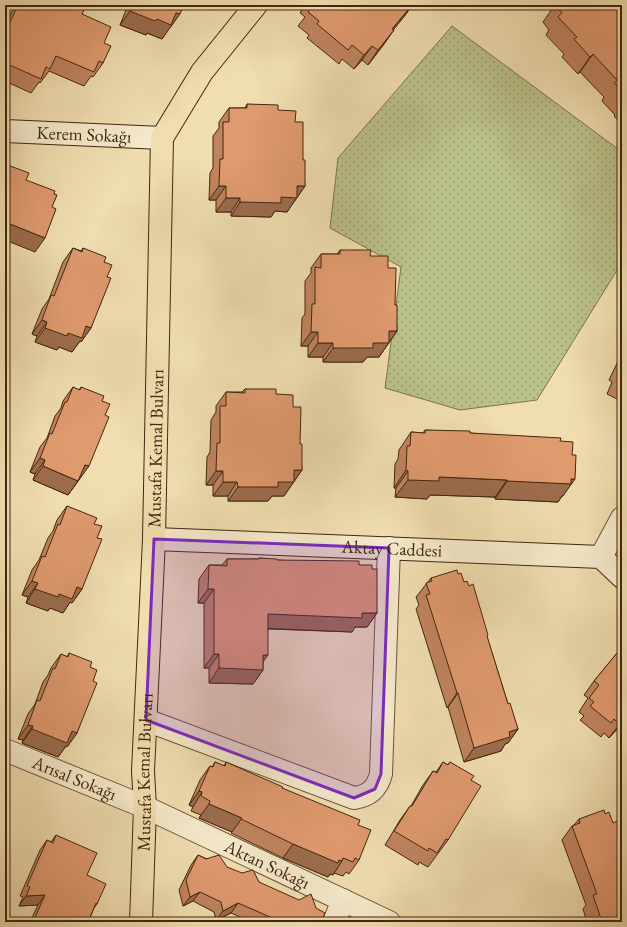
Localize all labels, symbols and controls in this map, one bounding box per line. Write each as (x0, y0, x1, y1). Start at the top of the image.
street label: Kerem Sokağı (36, 120, 132, 148)
street label: Mustafa Kemal Bulvarı (142, 368, 168, 528)
street label: Aktay Caddesi (340, 535, 443, 562)
street label: Mustafa Kemal Bulvarı (131, 692, 158, 852)
street label: Arısal Sokağı (28, 750, 121, 805)
street label: Aktan Sokağı (220, 834, 314, 894)

